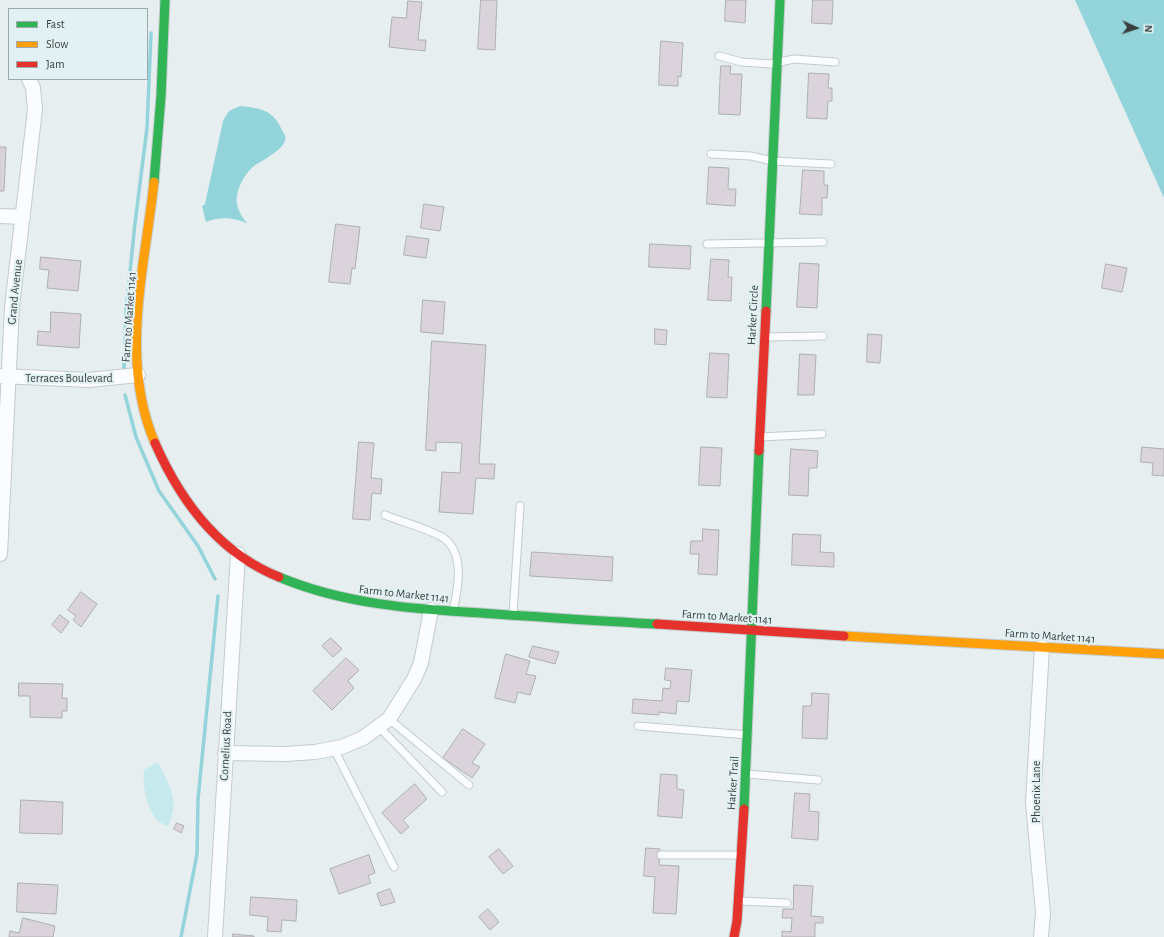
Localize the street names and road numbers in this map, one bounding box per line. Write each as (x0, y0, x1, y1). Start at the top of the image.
street label: Grand Avenue (4, 259, 26, 325)
street label: Farm to Market 1141 (119, 271, 139, 363)
street label: Harker Circle (744, 285, 762, 345)
street label: Terraces Boulevard (25, 371, 113, 385)
street label: Farm to Market 1141 (358, 582, 450, 606)
street label: Farm to Market 1141 (681, 607, 773, 627)
street label: Farm to Market 1141 (1004, 626, 1096, 646)
street label: Cornelius Road (217, 711, 235, 781)
street label: Harker Trail (724, 755, 742, 811)
street label: Phoenix Lane (1029, 761, 1043, 823)

